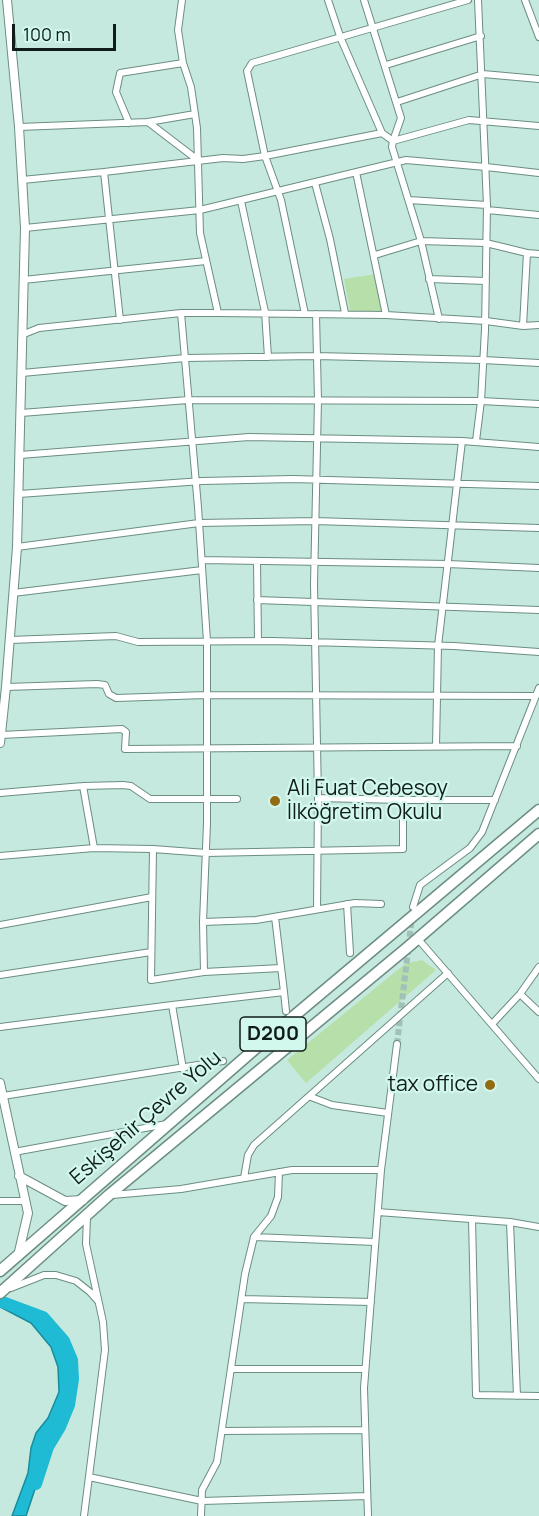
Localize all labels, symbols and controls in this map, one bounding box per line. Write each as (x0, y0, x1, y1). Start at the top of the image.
scale bar (15, 12, 118, 50)
text: 100 m (23, 22, 71, 46)
place label: Ali Fuat Cebesoy İlköğretim Okulu (287, 776, 448, 826)
marker: Ali Fuat Cebesoy İlköğretim Okulu (268, 794, 282, 808)
road number: D200 (240, 1017, 306, 1051)
street label: Eskişehir Çevre Yolu (65, 1046, 227, 1190)
place label: tax office (388, 1072, 478, 1098)
marker: tax office (483, 1078, 497, 1092)

